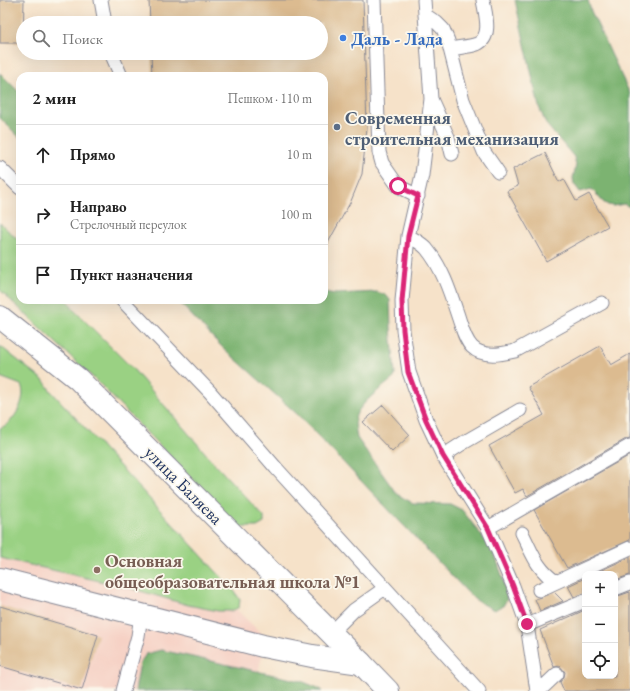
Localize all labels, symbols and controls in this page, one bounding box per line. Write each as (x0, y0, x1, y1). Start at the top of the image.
search box (16, 16, 328, 60)
icon: search (30, 27, 52, 49)
place label: Даль - Лада (351, 27, 443, 50)
text: Поиск (62, 29, 103, 48)
marker: Даль - Лада (338, 33, 348, 43)
text: 2 мин (32, 87, 76, 109)
text: Пешком · 110 m (228, 90, 312, 107)
place label: Современная строительная механизация (345, 106, 559, 150)
marker: Современная строительная механизация (332, 122, 342, 132)
icon: ahead (32, 144, 54, 166)
text: Прямо (70, 145, 115, 164)
text: 10 m (287, 146, 312, 163)
route start (389, 177, 407, 195)
text: Направо (70, 197, 127, 216)
icon: right (32, 204, 54, 226)
text: 100 m (281, 206, 312, 223)
text: Стрелочный переулок (70, 216, 187, 233)
icon: arrive (32, 264, 54, 286)
text: Пункт назначения (70, 265, 193, 284)
street label: улица Баляева (140, 441, 229, 530)
place label: Основная общеобразовательная школа №1 (105, 549, 360, 593)
marker: Основная общеобразовательная школа №1 (92, 565, 102, 575)
map controls (582, 571, 618, 679)
button: + (582, 571, 618, 607)
button: − (582, 607, 618, 643)
route end (518, 615, 536, 633)
button: locate (582, 643, 618, 679)

